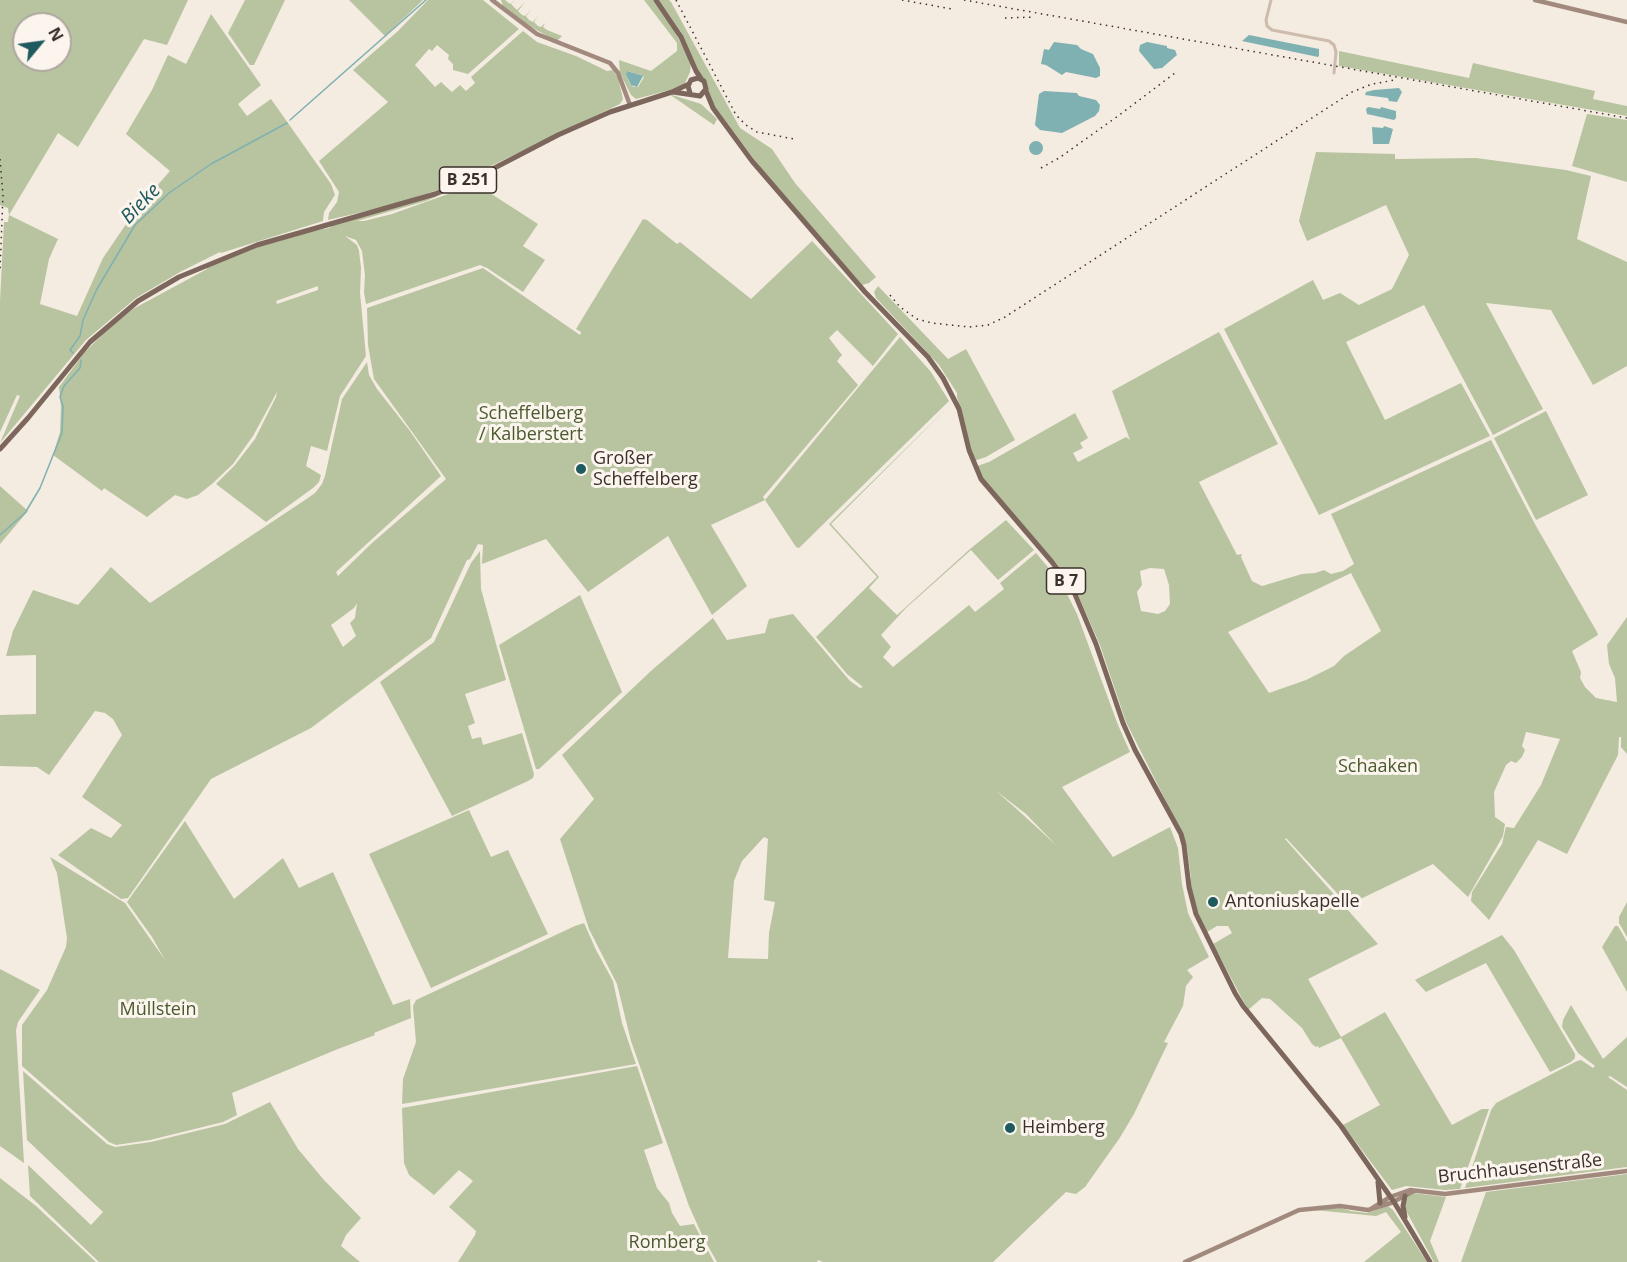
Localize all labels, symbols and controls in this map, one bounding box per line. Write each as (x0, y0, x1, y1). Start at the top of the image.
north arrow (12, 12, 72, 72)
text: N (43, 23, 69, 45)
road number: B 251 (440, 167, 496, 193)
water label: Bieke (116, 179, 166, 229)
park label: Scheffelberg / Kalberstert (479, 403, 583, 446)
place label: Großer Scheffelberg (593, 448, 698, 490)
marker: Großer Scheffelberg (574, 462, 588, 476)
road number: B 7 (1046, 568, 1086, 594)
park label: Schaaken (1338, 756, 1418, 778)
place label: Antoniuskapelle (1225, 891, 1360, 913)
marker: Antoniuskapelle (1206, 895, 1220, 909)
park label: Müllstein (119, 999, 197, 1021)
place label: Heimberg (1022, 1117, 1105, 1139)
marker: Heimberg (1003, 1121, 1017, 1135)
street label: Bruchhausenstraße (1437, 1150, 1603, 1188)
park label: Romberg (629, 1232, 705, 1254)

